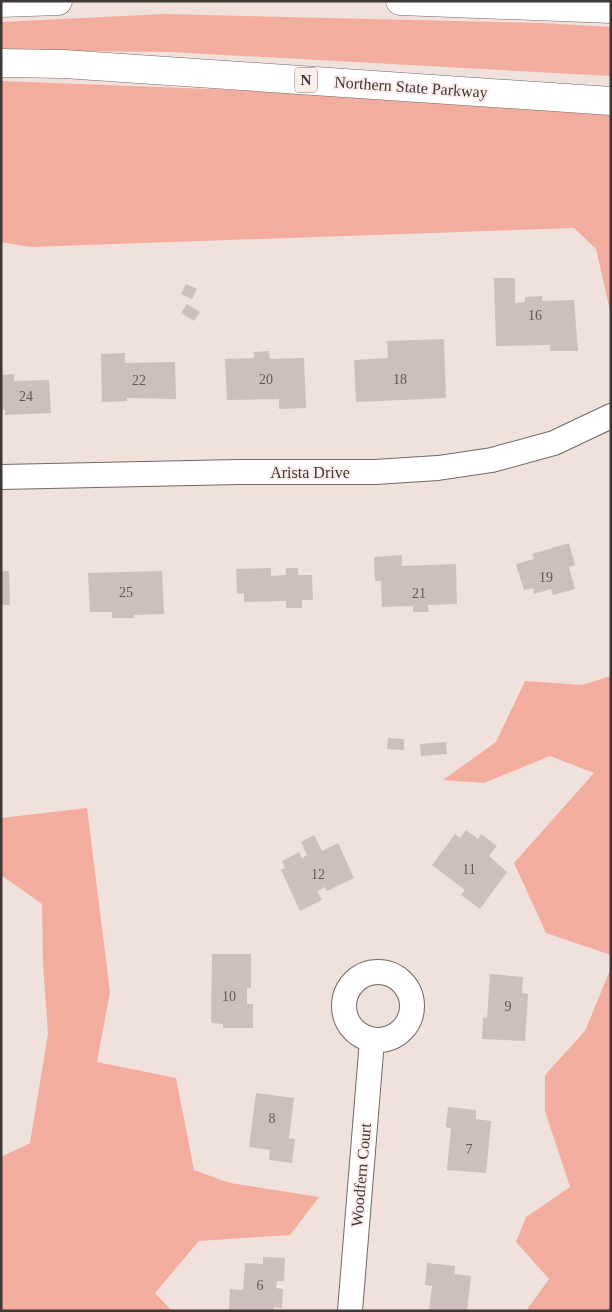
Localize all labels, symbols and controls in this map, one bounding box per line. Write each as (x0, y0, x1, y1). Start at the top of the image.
road number: N (295, 68, 317, 92)
street label: Northern State Parkway (334, 73, 488, 102)
house number: 16 (528, 308, 542, 323)
house number: 20 (259, 372, 273, 387)
house number: 18 (393, 372, 407, 387)
house number: 22 (132, 373, 146, 388)
house number: 24 (19, 389, 33, 404)
street label: Arista Drive (270, 464, 350, 481)
house number: 19 (539, 570, 553, 585)
house number: 25 (119, 585, 133, 600)
house number: 21 (412, 586, 426, 601)
house number: 11 (462, 862, 476, 877)
house number: 12 (311, 867, 325, 882)
house number: 10 (222, 989, 236, 1004)
house number: 9 (505, 999, 512, 1014)
house number: 8 (269, 1111, 276, 1126)
street label: Woodfern Court (348, 1122, 374, 1228)
house number: 7 (466, 1142, 473, 1157)
house number: 6 (257, 1278, 264, 1293)

